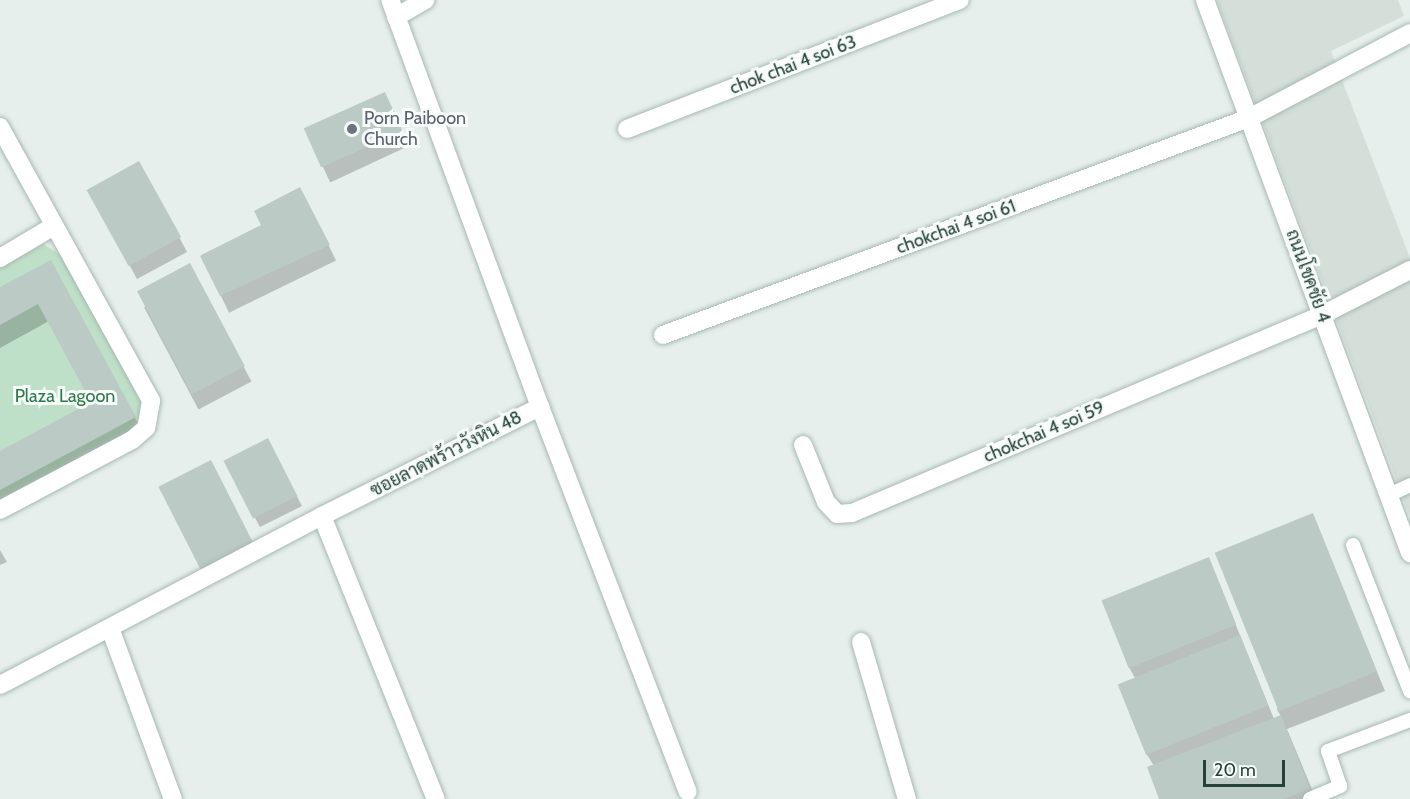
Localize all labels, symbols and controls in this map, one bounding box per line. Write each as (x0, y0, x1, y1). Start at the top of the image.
street label: chok chai 4 soi 63 (727, 31, 859, 99)
place label: Porn Paiboon Church (364, 108, 466, 150)
marker: Porn Paiboon Church (345, 122, 359, 136)
street label: chokchai 4 soi 61 (893, 195, 1019, 259)
street label: ถนนโชคชัย 4 (1281, 226, 1335, 326)
park label: Plaza Lagoon (15, 385, 115, 407)
street label: chokchai 4 soi 59 (980, 397, 1108, 467)
street label: ซอยลาดพร้าววังหิน 48 (367, 406, 525, 502)
scale bar (1206, 748, 1288, 786)
text: 20 m (1214, 759, 1256, 781)

